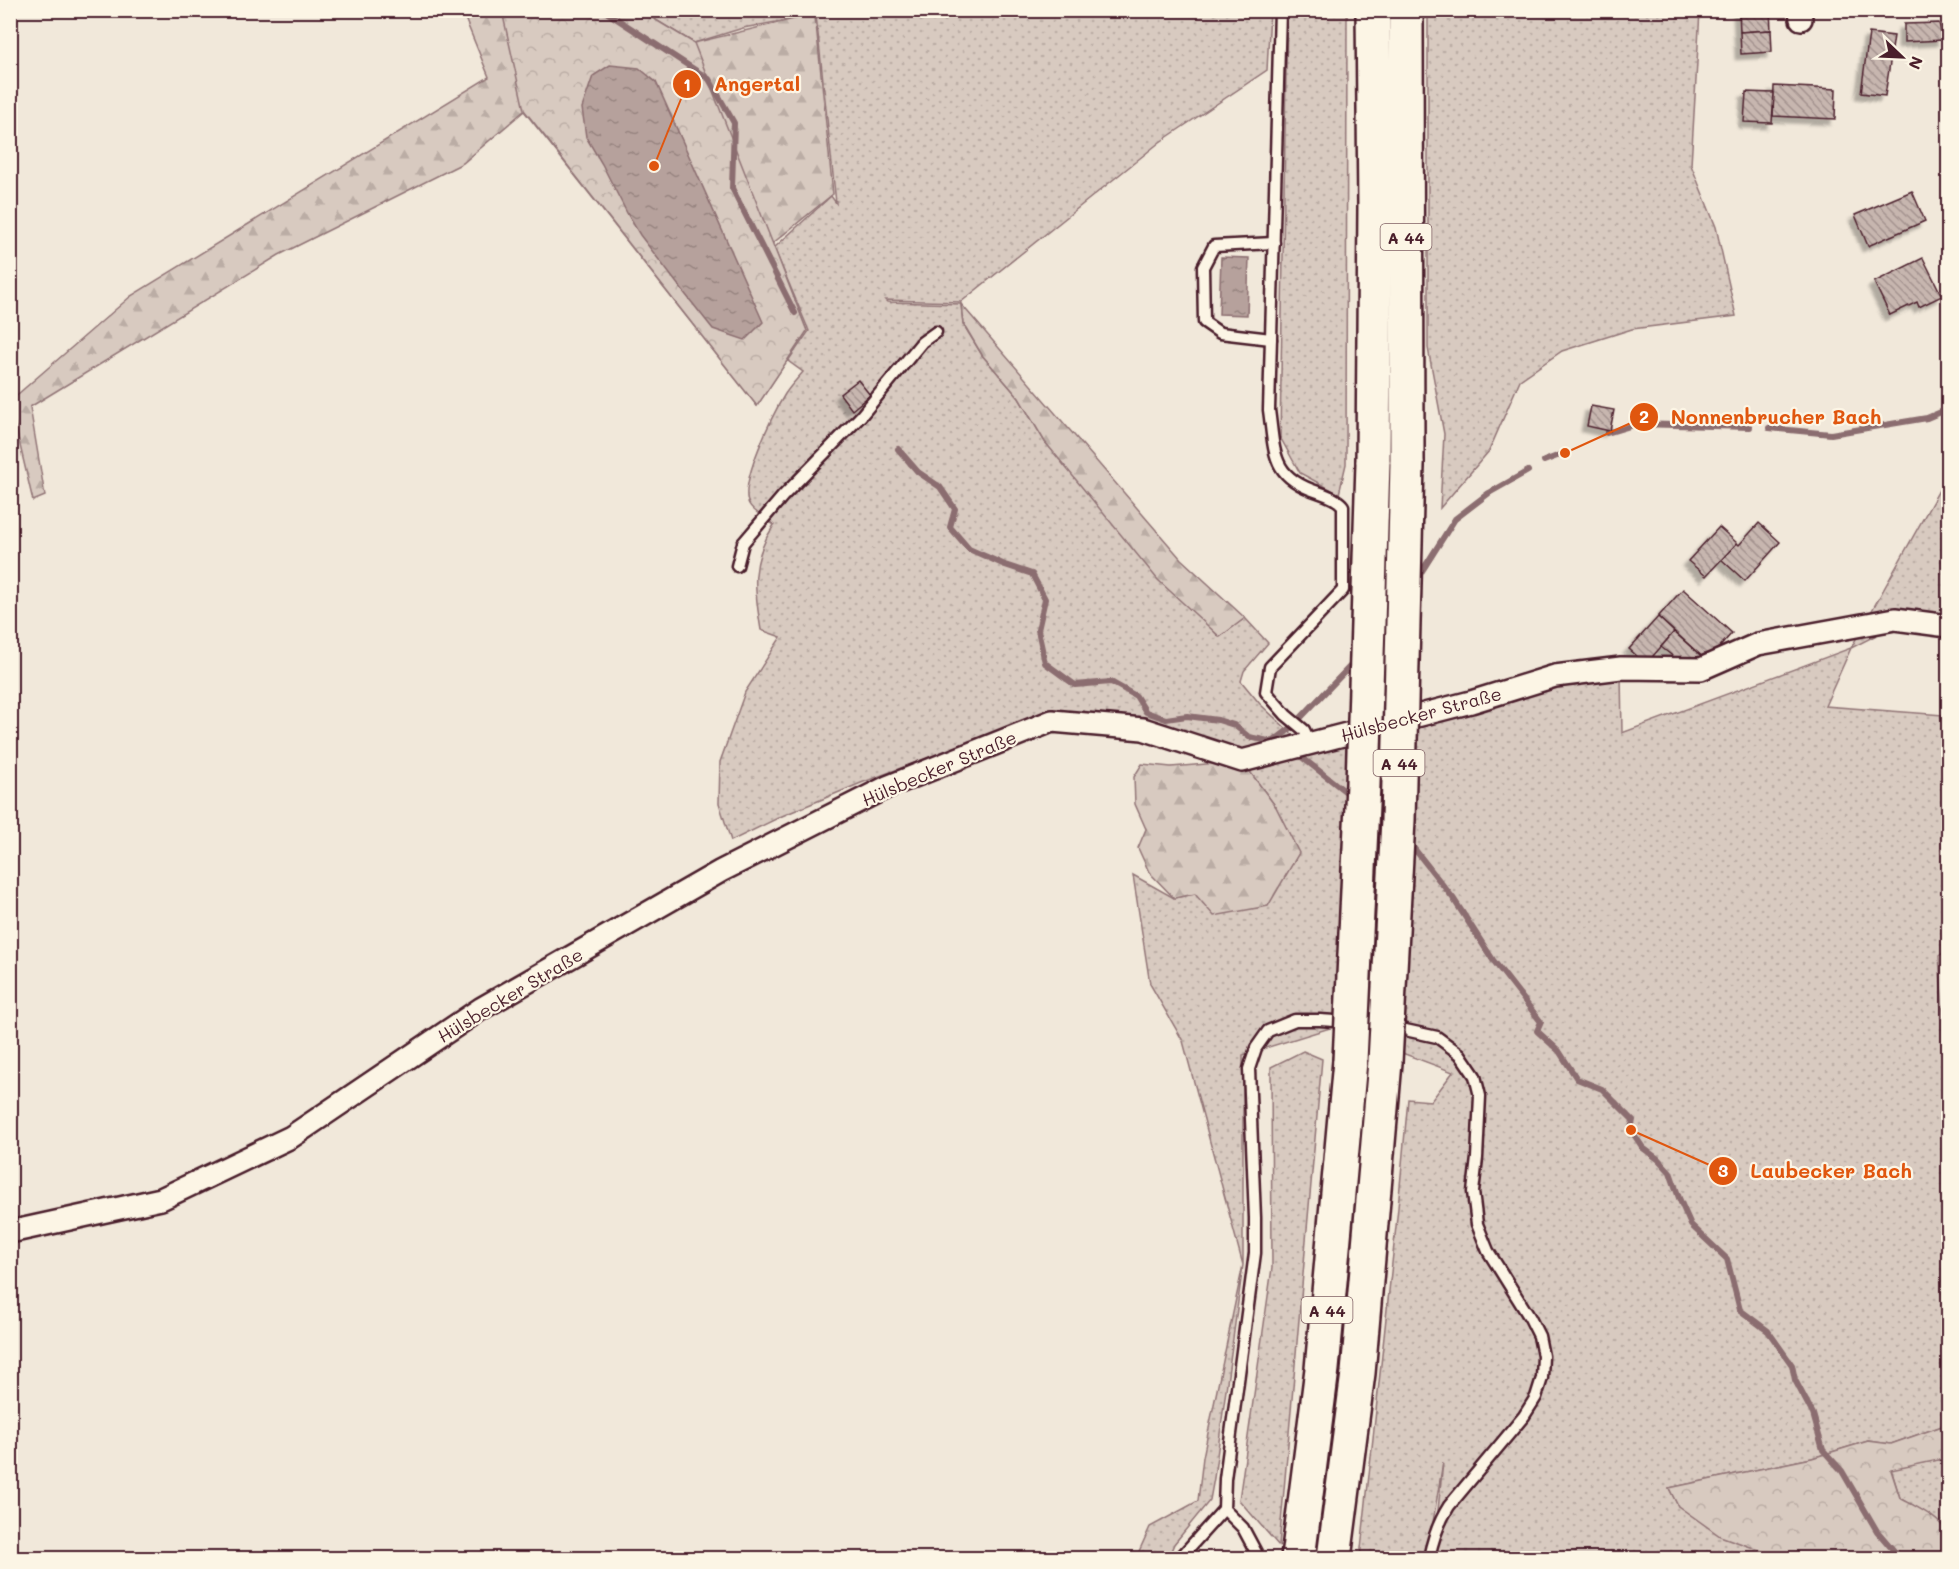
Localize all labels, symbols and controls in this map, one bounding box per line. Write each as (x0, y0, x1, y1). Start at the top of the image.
north arrow (1872, 27, 1932, 87)
text: N (1904, 53, 1928, 73)
callout: Angertal (672, 65, 812, 103)
text: Angertal (714, 70, 800, 96)
text: 1 (683, 72, 691, 96)
road number: A 44 (1380, 224, 1432, 250)
callout: Nonnenbrucher Bach (1629, 398, 1894, 436)
text: Nonnenbrucher Bach (1671, 403, 1881, 429)
text: 2 (1639, 404, 1649, 428)
street label: Hülsbecker Straße (1338, 681, 1504, 747)
street label: Hülsbecker Straße (858, 725, 1020, 811)
road number: A 44 (1374, 750, 1424, 776)
street label: Hülsbecker Straße (433, 942, 587, 1048)
callout: Laubecker Bach (1708, 1152, 1923, 1190)
text: Laubecker Bach (1750, 1157, 1912, 1183)
text: 3 (1718, 1158, 1729, 1182)
road number: A 44 (1302, 1297, 1352, 1323)

